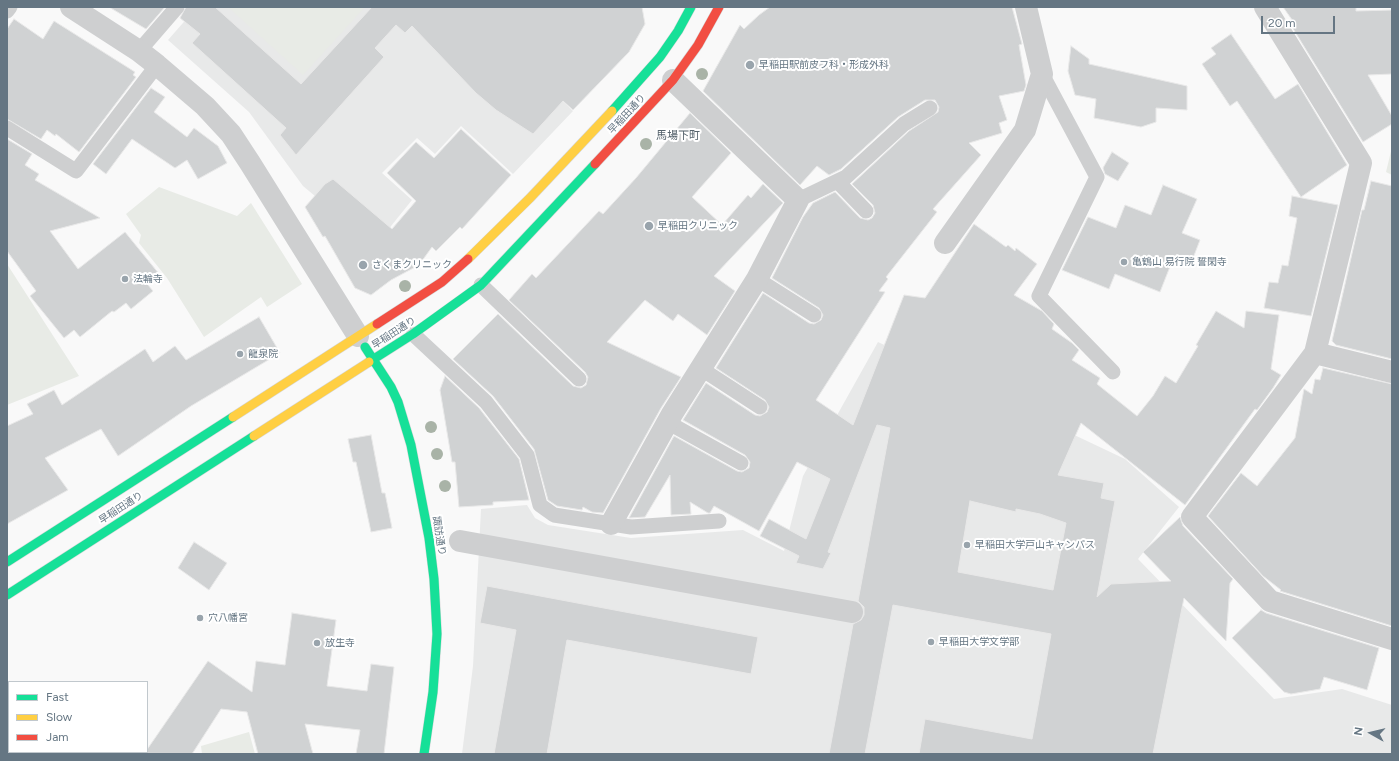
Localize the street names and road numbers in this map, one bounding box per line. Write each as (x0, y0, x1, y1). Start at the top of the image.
street label: 早稲田通り (606, 92, 648, 136)
street label: 早稲田通り (370, 314, 418, 352)
street label: 早稲田通り (97, 489, 145, 527)
street label: 諏訪通り (430, 515, 448, 557)

